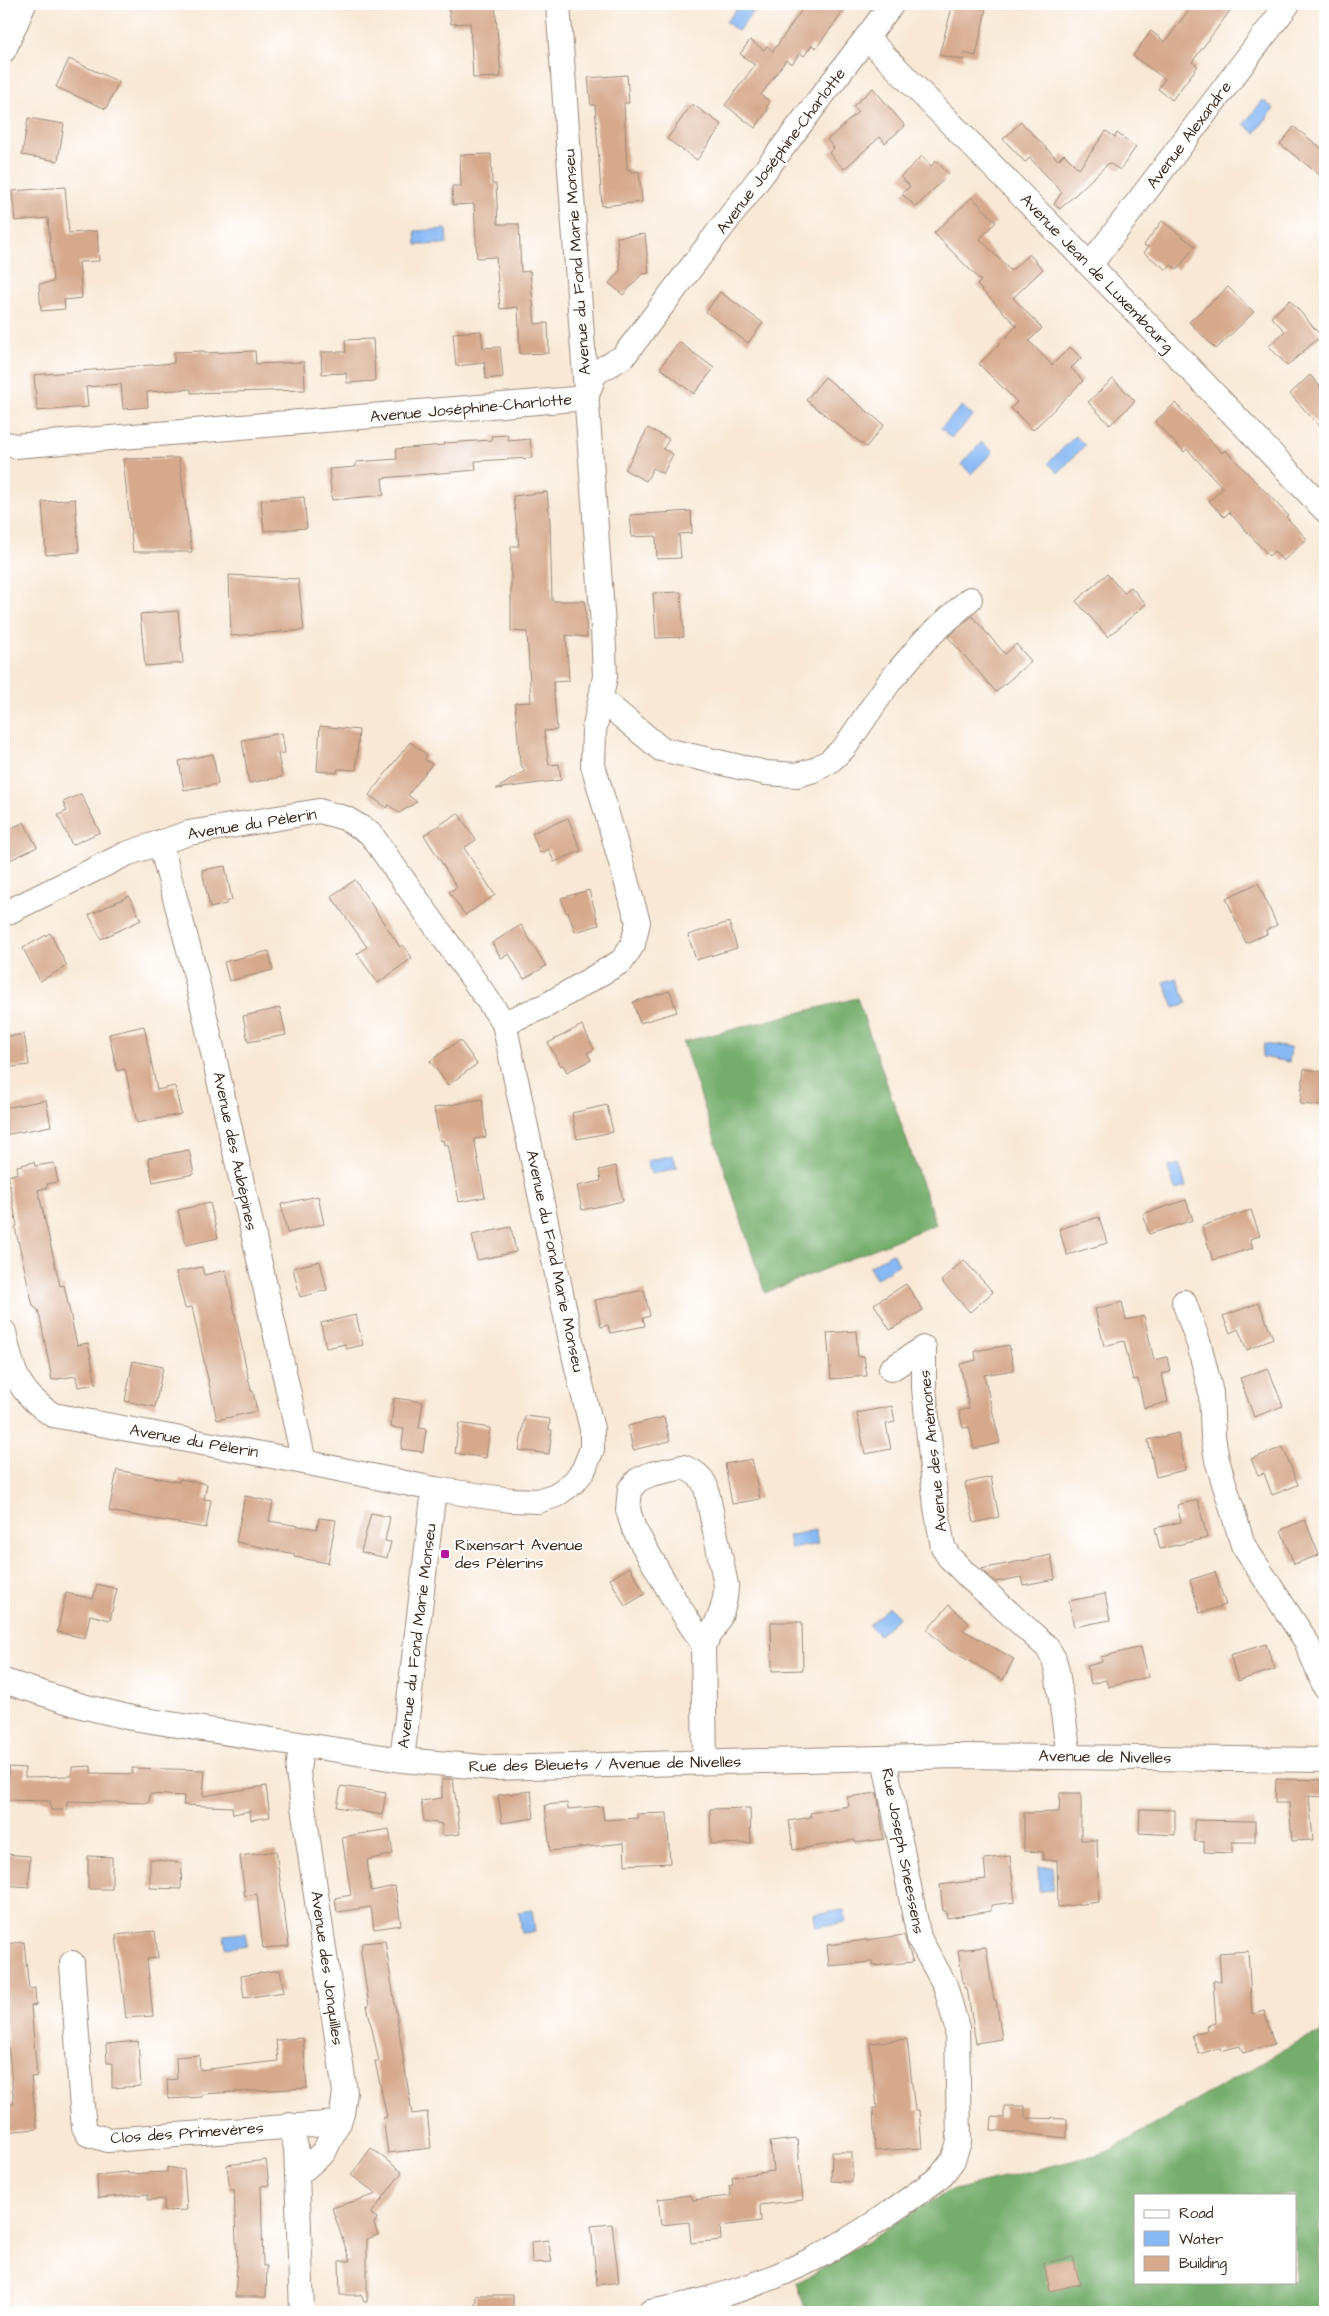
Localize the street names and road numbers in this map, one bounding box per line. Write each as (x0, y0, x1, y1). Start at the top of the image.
street label: Avenue Joséphine-Charlotte (711, 63, 851, 239)
street label: Avenue Alexandre (1141, 77, 1237, 193)
street label: Avenue du Fond Marie Monseu (558, 148, 596, 376)
street label: Avenue Jean de Luxembourg (1015, 189, 1179, 358)
street label: Avenue Joséphine-Charlotte (369, 388, 573, 428)
street label: Avenue du Pèlerin (186, 803, 318, 845)
street label: Avenue des Aubépines (207, 1070, 263, 1232)
street label: Avenue du Fond Marie Monseu (521, 1148, 589, 1374)
street label: Avenue des Anémones (914, 1369, 952, 1533)
street label: Avenue du Pèlerin (128, 1419, 260, 1463)
street label: Avenue du Fond Marie Monseu (392, 1522, 442, 1750)
street label: Avenue de Nivelles (1038, 1745, 1172, 1769)
street label: Rue des Bleuets / Avenue de Nivelles (469, 1751, 741, 1777)
street label: Rue Joseph Sneessens (876, 1766, 930, 1936)
street label: Avenue des Jonquilles (305, 1889, 349, 2047)
street label: Clos des Primevères (110, 2117, 264, 2149)

